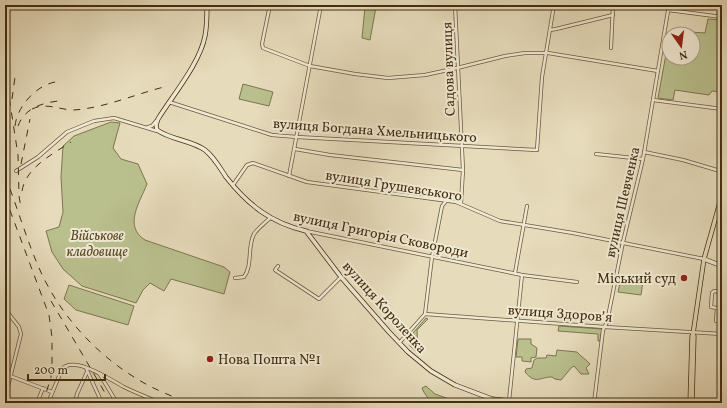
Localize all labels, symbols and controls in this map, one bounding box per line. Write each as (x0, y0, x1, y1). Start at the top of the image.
street label: Садова вулиця (438, 22, 461, 116)
north arrow (661, 26, 701, 66)
text: N (677, 46, 689, 62)
street label: вулиця Богдана Хмельницького (272, 115, 477, 148)
street label: вулиця Шевченка (601, 145, 645, 260)
street label: вулиця Грушевського (324, 166, 463, 207)
street label: вулиця Григорія Сковороди (291, 208, 470, 263)
park label: Військове кладовище (66, 227, 128, 262)
street label: вулиця Короленка (337, 258, 430, 358)
place label: Міський суд (597, 270, 676, 289)
marker: Міський суд (679, 273, 689, 283)
street label: вулиця Здоровʼя (507, 301, 613, 328)
place label: Нова Пошта №1 (218, 351, 321, 370)
marker: Нова Пошта №1 (205, 354, 215, 364)
scale bar (28, 356, 105, 382)
text: 200 m (34, 363, 68, 379)

